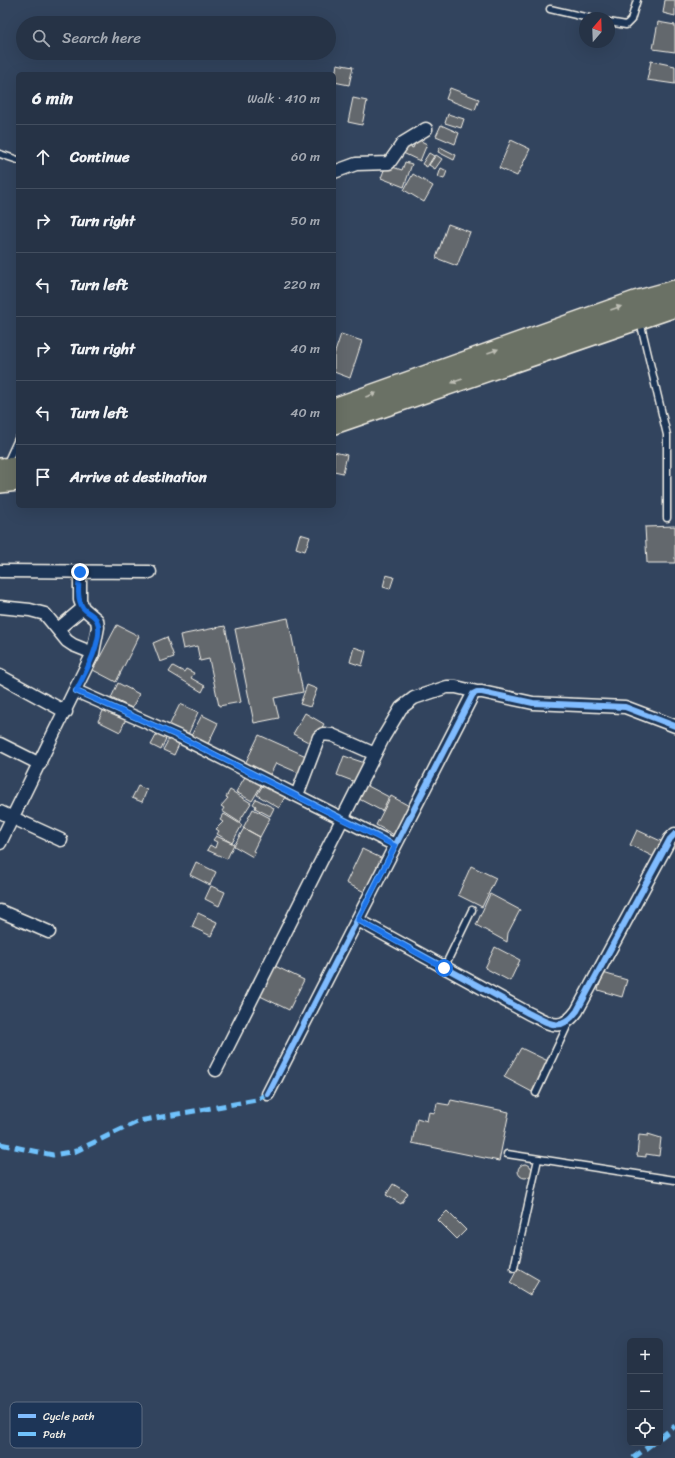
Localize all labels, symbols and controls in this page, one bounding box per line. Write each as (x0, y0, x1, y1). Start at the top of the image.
north arrow (579, 12, 615, 48)
search box (16, 16, 336, 60)
text: Search here (62, 25, 141, 51)
icon: search (30, 27, 52, 49)
text: 6 min (32, 83, 73, 113)
text: Walk · 410 m (247, 87, 320, 110)
text: Continue (70, 144, 130, 170)
text: 60 m (291, 145, 320, 168)
icon: ahead (32, 146, 54, 168)
text: Turn right (70, 208, 135, 234)
text: 50 m (290, 209, 320, 232)
icon: right (32, 210, 54, 232)
text: Turn left (70, 272, 128, 298)
text: 220 m (283, 273, 320, 296)
icon: left (32, 274, 54, 296)
one-way arrow (610, 305, 622, 311)
text: Turn right (70, 336, 135, 362)
text: 40 m (290, 337, 320, 360)
icon: right (32, 338, 54, 360)
one-way arrow (488, 348, 500, 354)
one-way arrow (450, 379, 462, 385)
one-way arrow (365, 392, 377, 398)
text: Turn left (70, 400, 128, 426)
text: 40 m (290, 401, 320, 424)
icon: left (32, 402, 54, 424)
text: Arrive at destination (70, 464, 207, 490)
icon: arrive (32, 466, 54, 488)
route end (71, 563, 89, 581)
route start (435, 959, 453, 977)
map controls (627, 1338, 663, 1446)
button: + (627, 1338, 663, 1374)
button: − (627, 1374, 663, 1410)
legend (10, 1402, 142, 1448)
text: Cycle path (43, 1407, 95, 1426)
button: locate (627, 1410, 663, 1446)
text: Path (43, 1425, 66, 1444)

